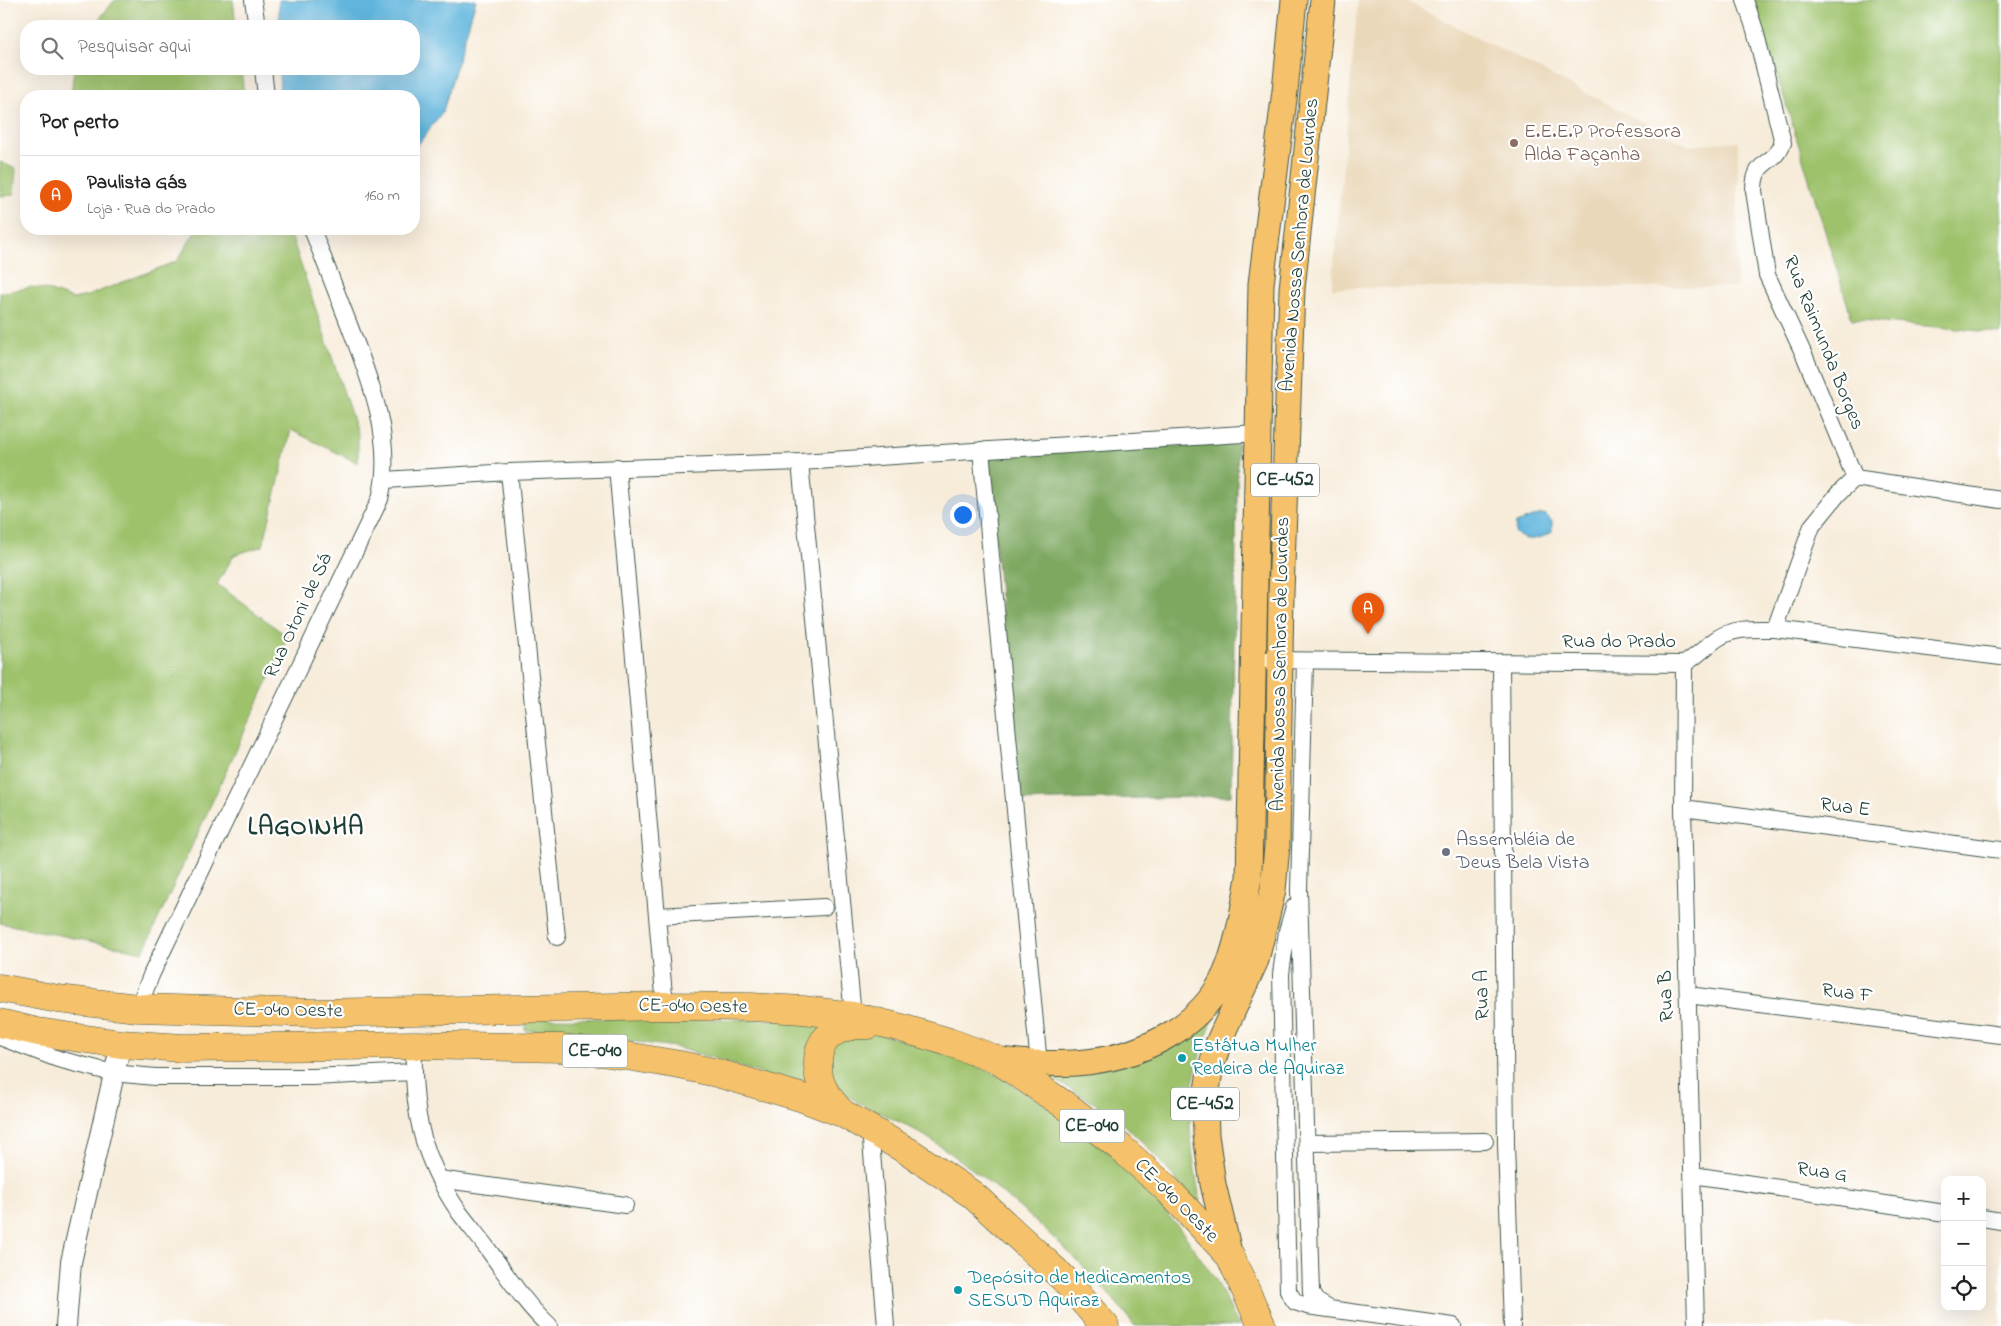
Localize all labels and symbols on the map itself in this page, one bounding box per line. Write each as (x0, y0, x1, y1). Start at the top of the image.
street label: Avenida Nossa Senhora de Lourdes (1273, 97, 1327, 393)
place label: E.E.E.P Professora Alda Façanha (1524, 118, 1681, 170)
marker: E.E.E.P Professora Alda Façanha (1508, 137, 1520, 149)
street label: Rua Raimunda Borges (1774, 251, 1871, 435)
road number: CE-452 (1251, 464, 1319, 496)
your location (950, 502, 976, 528)
street label: Avenida Nossa Senhora de Lourdes (1264, 516, 1298, 812)
street label: Rua Otoni de Sá (257, 549, 341, 683)
pin: A (1352, 593, 1384, 634)
street label: Rua do Prado (1562, 628, 1676, 657)
street label: Rua E (1818, 791, 1872, 825)
district label: LAGOINHA (248, 810, 364, 846)
place label: Assembléia de Deus Bela Vista (1455, 826, 1589, 878)
marker: Assembléia de Deus Bela Vista (1440, 846, 1452, 858)
street label: Rua A (1468, 969, 1498, 1021)
street label: Rua B (1652, 970, 1682, 1022)
street label: Rua F (1820, 976, 1874, 1012)
street label: CE-040 Oeste (638, 992, 748, 1022)
street label: CE-040 Oeste (233, 996, 343, 1026)
place label: Estátua Mulher Redeira de Aquiraz (1192, 1032, 1345, 1084)
road number: CE-040 (562, 1034, 628, 1068)
marker: Estátua Mulher Redeira de Aquiraz (1176, 1052, 1188, 1064)
road number: CE-452 (1171, 1088, 1239, 1120)
road number: CE-040 (1060, 1110, 1124, 1142)
street label: CE-040 Oeste (1127, 1152, 1225, 1250)
street label: Rua G (1795, 1155, 1849, 1191)
place label: Depósito de Medicamentos SESUD Aquiraz (967, 1264, 1191, 1316)
marker: Depósito de Medicamentos SESUD Aquiraz (952, 1284, 964, 1296)

